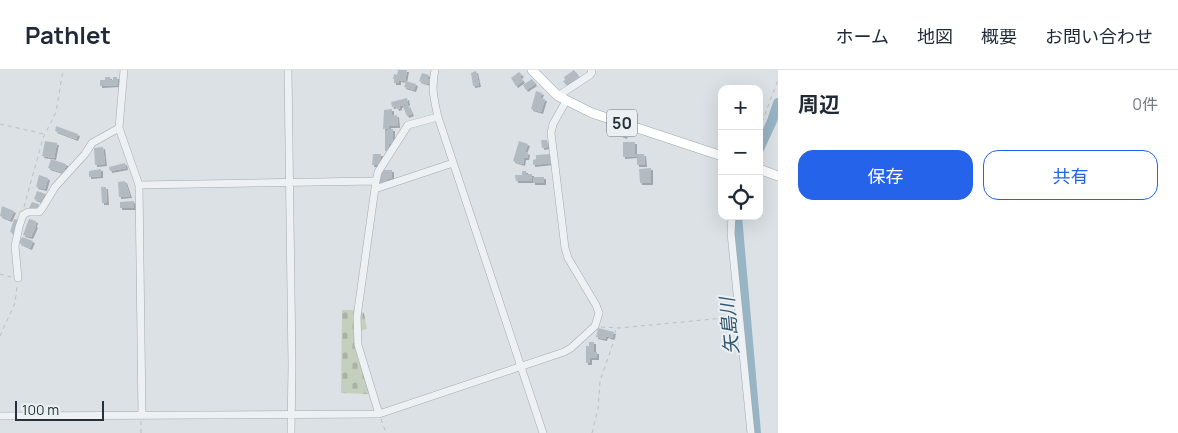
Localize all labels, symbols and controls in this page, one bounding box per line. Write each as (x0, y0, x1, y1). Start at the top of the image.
text: Pathlet (25, 18, 111, 51)
text: ホーム (836, 24, 889, 48)
text: 地図 (917, 24, 953, 48)
text: 概要 (981, 24, 1017, 48)
text: お問い合わせ (1045, 24, 1153, 48)
map controls (718, 85, 763, 220)
button: + (718, 85, 763, 130)
text: 周辺 (798, 90, 840, 118)
text: 0件 (1132, 93, 1158, 115)
road number: 50 (607, 110, 637, 136)
button: − (718, 130, 763, 175)
button: 保存 (798, 150, 973, 200)
button: 共有 (983, 150, 1158, 200)
button: locate (718, 175, 763, 220)
water label: 矢島川 (713, 294, 744, 356)
scale bar (15, 398, 104, 421)
text: 100 m (22, 400, 59, 419)

